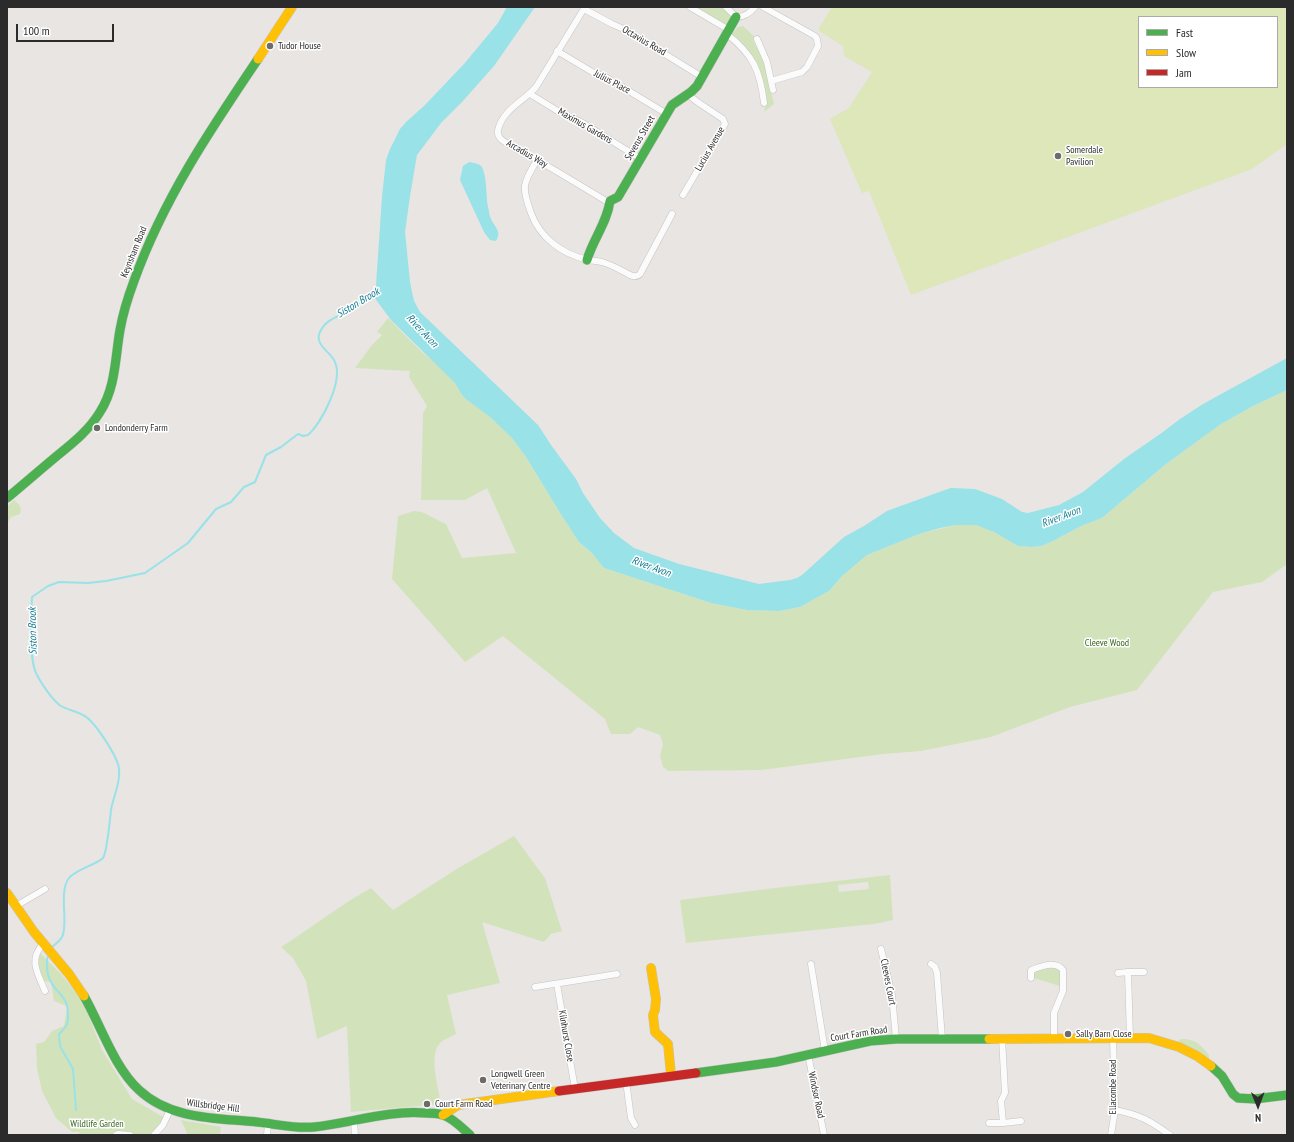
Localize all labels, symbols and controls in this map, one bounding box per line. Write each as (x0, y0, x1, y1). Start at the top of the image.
scale bar (18, 16, 116, 42)
legend (1138, 16, 1278, 88)
text: 100 m (23, 23, 50, 38)
street label: Octavius Road (620, 24, 668, 58)
text: Fast (1176, 25, 1193, 40)
place label: Tudor House (278, 40, 321, 52)
marker: Tudor House (265, 41, 275, 51)
text: Slow (1176, 45, 1196, 60)
text: Jam (1176, 65, 1192, 80)
street label: Julius Place (592, 67, 632, 97)
street label: Maximus Gardens (556, 106, 614, 146)
street label: Severus Street (622, 114, 658, 162)
street label: Lucius Avenue (693, 125, 727, 173)
street label: Arcadius Way (504, 137, 550, 171)
place label: Somerdale Pavilion (1066, 144, 1103, 168)
marker: Somerdale Pavilion (1053, 151, 1063, 161)
street label: Keynsham Road (118, 225, 150, 279)
water label: Siston Brook (334, 285, 382, 321)
water label: River Avon (403, 312, 441, 350)
place label: Londonderry Farm (105, 422, 168, 434)
marker: Londonderry Farm (92, 423, 102, 433)
water label: River Avon (1040, 504, 1082, 530)
water label: River Avon (630, 554, 672, 580)
water label: Siston Brook (26, 607, 40, 655)
park label: Cleeve Wood (1085, 637, 1129, 649)
street label: Cleeves Court (878, 958, 898, 1006)
street label: Kilnhurst Close (556, 1009, 576, 1063)
street label: Court Farm Road (830, 1024, 888, 1044)
place label: Sally Barn Close (1076, 1028, 1132, 1040)
marker: Sally Barn Close (1063, 1029, 1073, 1039)
street label: Ellacombe Road (1107, 1060, 1119, 1114)
place label: Longwell Green Veterinary Centre (491, 1068, 550, 1092)
street label: Windsor Road (805, 1071, 827, 1119)
marker: Longwell Green Veterinary Centre (478, 1075, 488, 1085)
north arrow (1238, 1086, 1278, 1126)
street label: Willsbridge Hill (186, 1097, 240, 1115)
place label: Court Farm Road (435, 1098, 492, 1110)
marker: Court Farm Road (422, 1099, 432, 1109)
text: N (1255, 1111, 1261, 1125)
park label: Wildlife Garden (70, 1118, 124, 1130)

